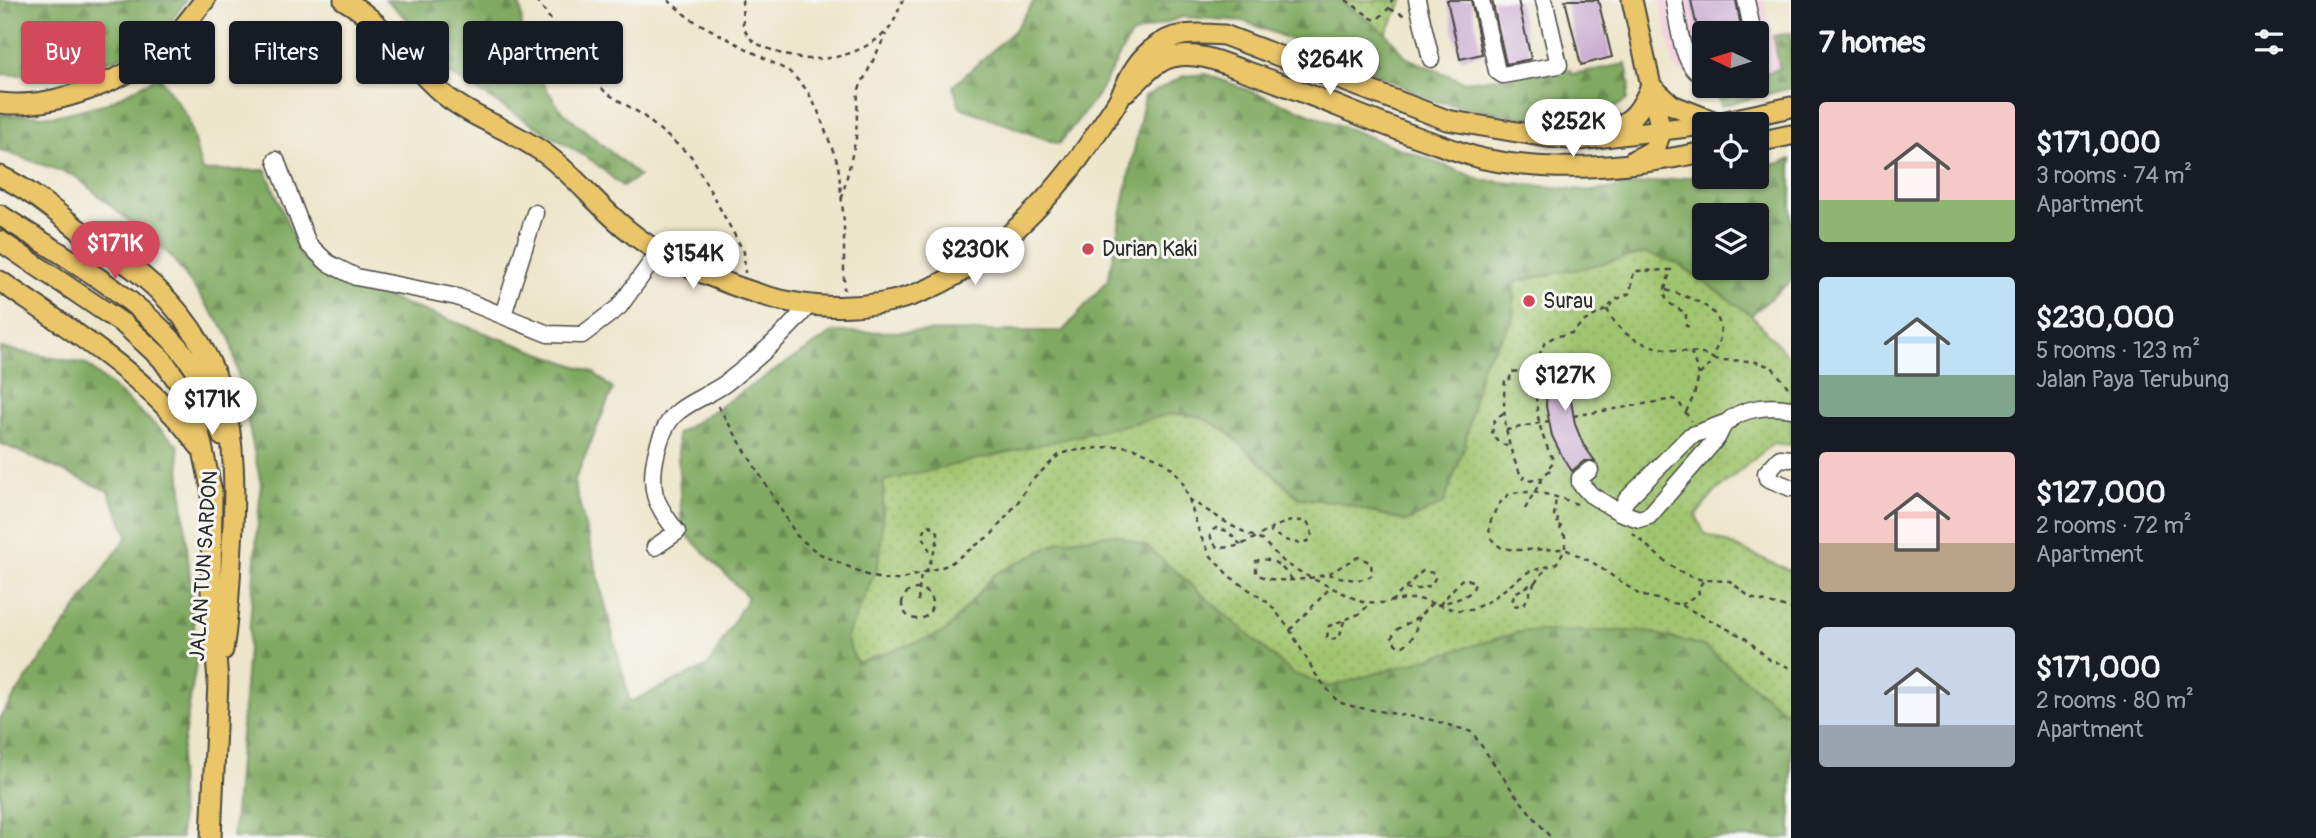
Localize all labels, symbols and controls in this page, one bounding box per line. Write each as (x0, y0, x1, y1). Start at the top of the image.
chip: Buy (21, 21, 105, 84)
chip: Rent (119, 21, 215, 84)
chip: Filters (229, 21, 342, 84)
chip: New (356, 21, 449, 84)
chip: Apartment (463, 21, 623, 84)
north arrow (1692, 21, 1769, 98)
map controls (1692, 21, 1769, 280)
icon: filters (2250, 23, 2288, 61)
text: 7 homes (1819, 24, 1926, 61)
pin: $264K (1281, 38, 1379, 97)
text: $264K (1297, 45, 1363, 74)
pin: $252K (1524, 100, 1622, 159)
text: $252K (1541, 107, 1605, 136)
button: locate (1692, 112, 1769, 189)
text: $171,000 (2036, 124, 2161, 161)
icon: home (1875, 130, 1959, 214)
text: 3 rooms · 74 m² (2036, 161, 2192, 190)
text: Apartment (2036, 190, 2143, 219)
button: layers (1692, 203, 1769, 280)
pin: $171K (66, 222, 164, 281)
pin: $230K (926, 228, 1024, 287)
text: $171K (87, 229, 143, 258)
pin: $154K (644, 232, 742, 291)
text: $230K (941, 235, 1009, 264)
place label: Durian Kaki (1102, 236, 1197, 263)
text: $154K (662, 239, 724, 268)
marker: Durian Kaki (1080, 241, 1096, 257)
place label: Surau (1543, 288, 1593, 315)
marker: Surau (1521, 293, 1537, 309)
text: $230,000 (2036, 299, 2174, 336)
icon: home (1875, 305, 1959, 389)
text: 5 rooms · 123 m² (2036, 336, 2200, 365)
pin: $127K (1516, 354, 1614, 413)
text: $127K (1535, 361, 1595, 390)
text: Jalan Paya Terubung (2036, 365, 2229, 394)
pin: $171K (163, 378, 261, 437)
text: $171K (184, 385, 240, 414)
street label: JALAN TUN SARDON (184, 470, 224, 662)
text: $127,000 (2036, 474, 2166, 511)
icon: home (1875, 480, 1959, 564)
text: 2 rooms · 72 m² (2036, 511, 2192, 540)
text: Apartment (2036, 540, 2143, 569)
text: $171,000 (2036, 649, 2161, 686)
icon: home (1875, 655, 1959, 739)
text: 2 rooms · 80 m² (2036, 686, 2194, 715)
text: Apartment (2036, 715, 2143, 744)

